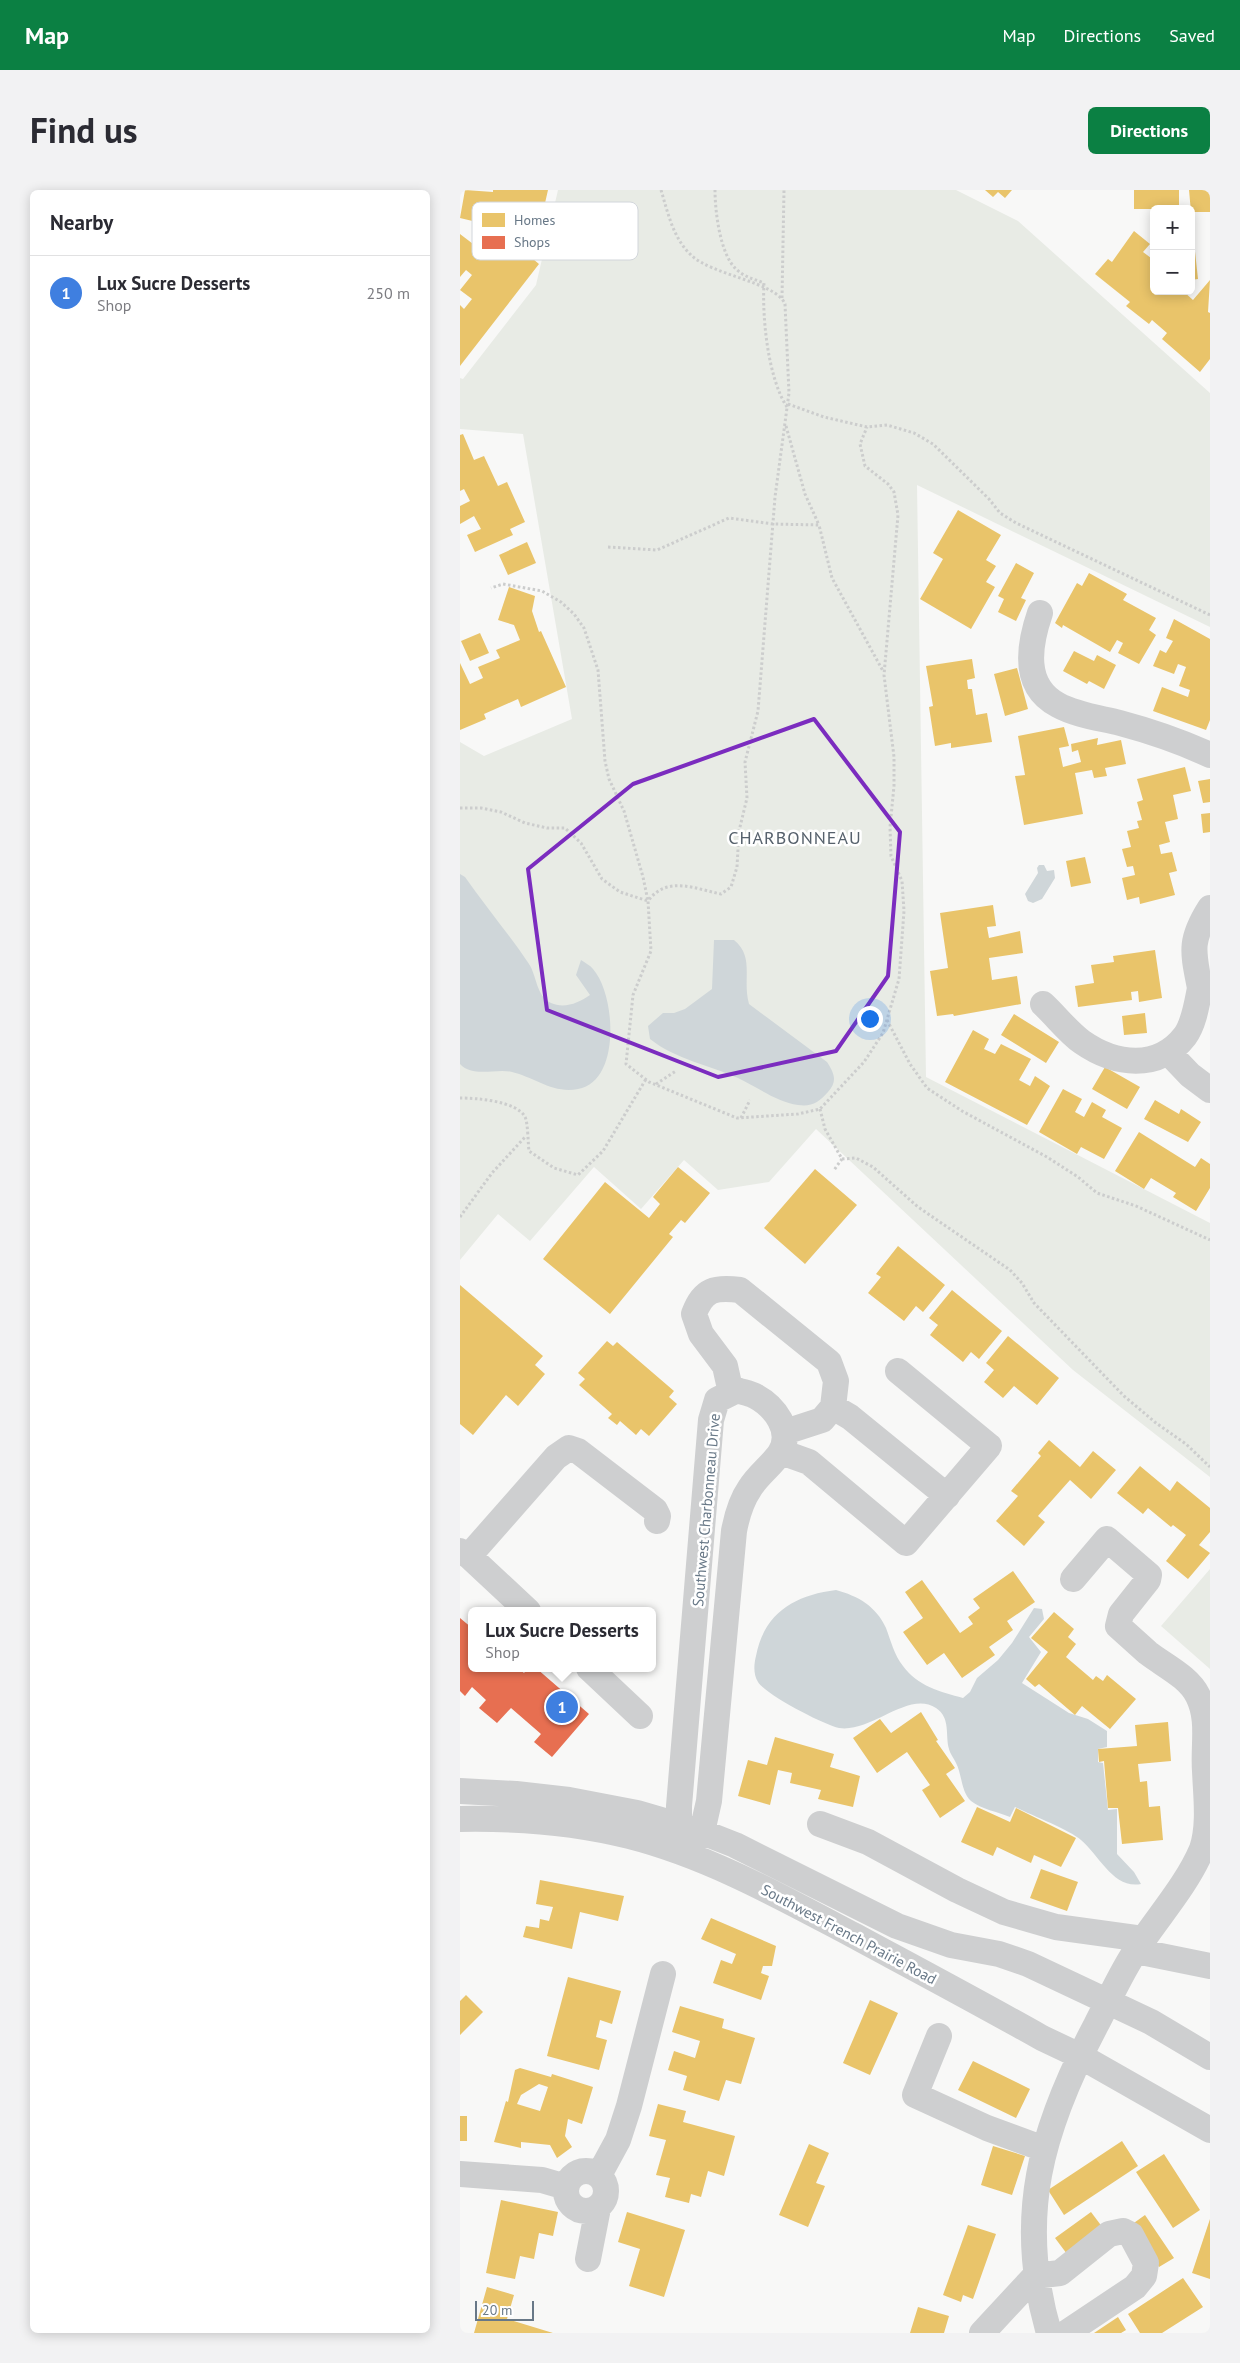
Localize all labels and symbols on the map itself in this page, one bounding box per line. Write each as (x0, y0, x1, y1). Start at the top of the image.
legend (472, 202, 638, 260)
text: Homes (514, 211, 555, 229)
text: Shops (514, 233, 550, 251)
district label: CHARBONNEAU (728, 826, 862, 849)
your location (857, 1006, 883, 1032)
street label: Southwest Charbonneau Drive (688, 1413, 724, 1607)
pin: 1 (546, 1688, 578, 1726)
street label: Southwest French Prairie Road (758, 1880, 940, 1988)
scale bar (475, 2298, 534, 2321)

